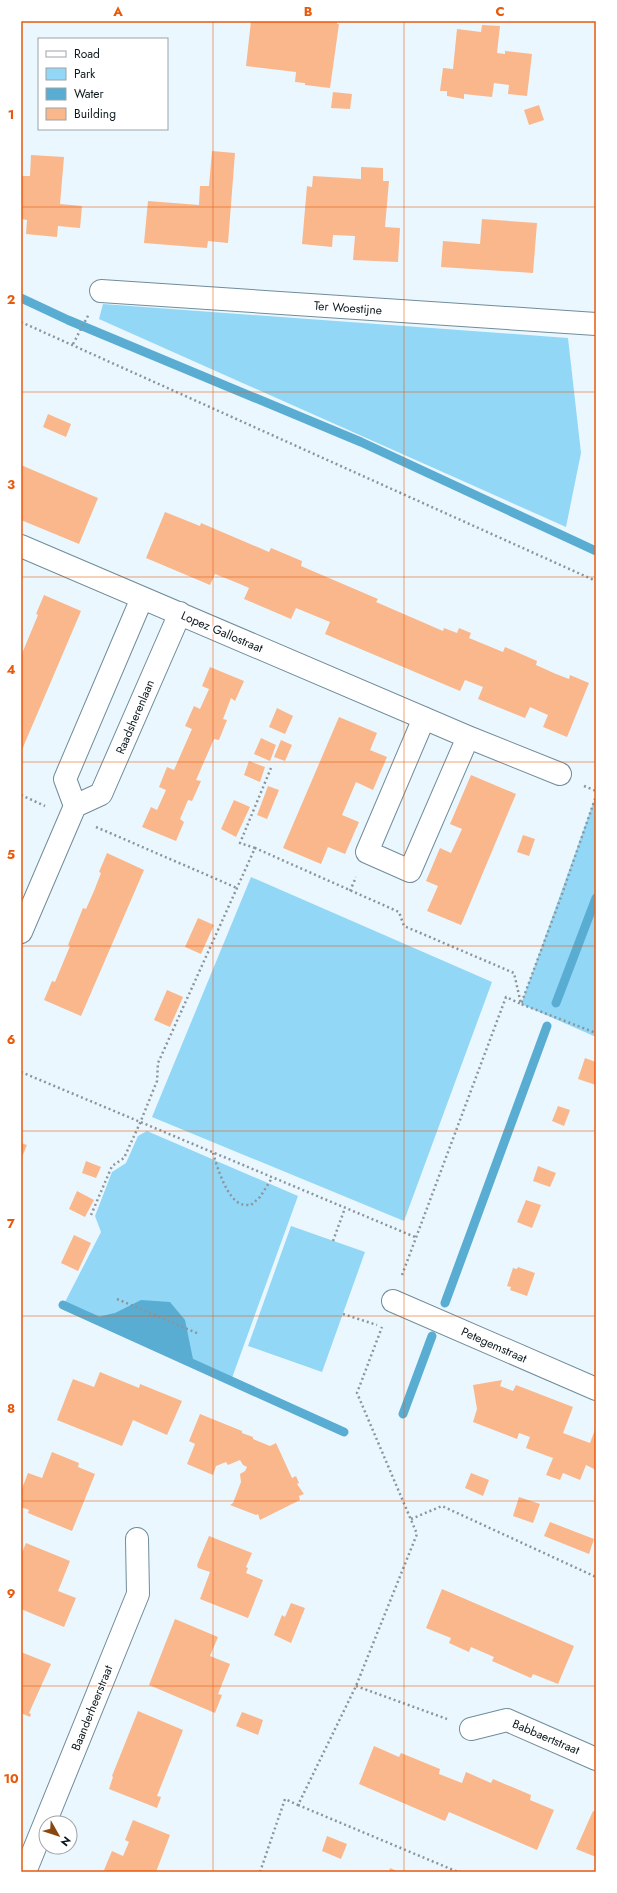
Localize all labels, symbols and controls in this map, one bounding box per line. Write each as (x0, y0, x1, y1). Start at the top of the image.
text: A (112, 2, 123, 21)
text: B (304, 2, 313, 21)
text: C (495, 2, 505, 21)
legend (38, 38, 168, 130)
text: Road (74, 45, 100, 63)
text: Park (74, 65, 96, 83)
text: Water (74, 85, 105, 103)
text: 1 (8, 105, 14, 124)
text: Building (74, 105, 116, 123)
text: 2 (7, 290, 15, 309)
street label: Ter Woestijne (313, 297, 383, 319)
text: 3 (7, 475, 15, 494)
street label: Lopez Gallostraat (178, 607, 266, 657)
text: 4 (6, 660, 16, 679)
street label: Raadsherenlaan (111, 677, 159, 757)
text: 5 (7, 845, 15, 864)
text: 6 (7, 1030, 16, 1049)
text: 7 (7, 1214, 15, 1233)
street label: Petegemstraat (458, 1323, 530, 1368)
text: 8 (7, 1399, 15, 1418)
text: 9 (7, 1584, 16, 1603)
street label: Baanderheerstraat (67, 1662, 117, 1753)
street label: Babbaertstraat (510, 1715, 582, 1759)
text: 10 (3, 1769, 19, 1788)
north arrow (38, 1815, 78, 1855)
text: N (57, 1833, 75, 1850)

